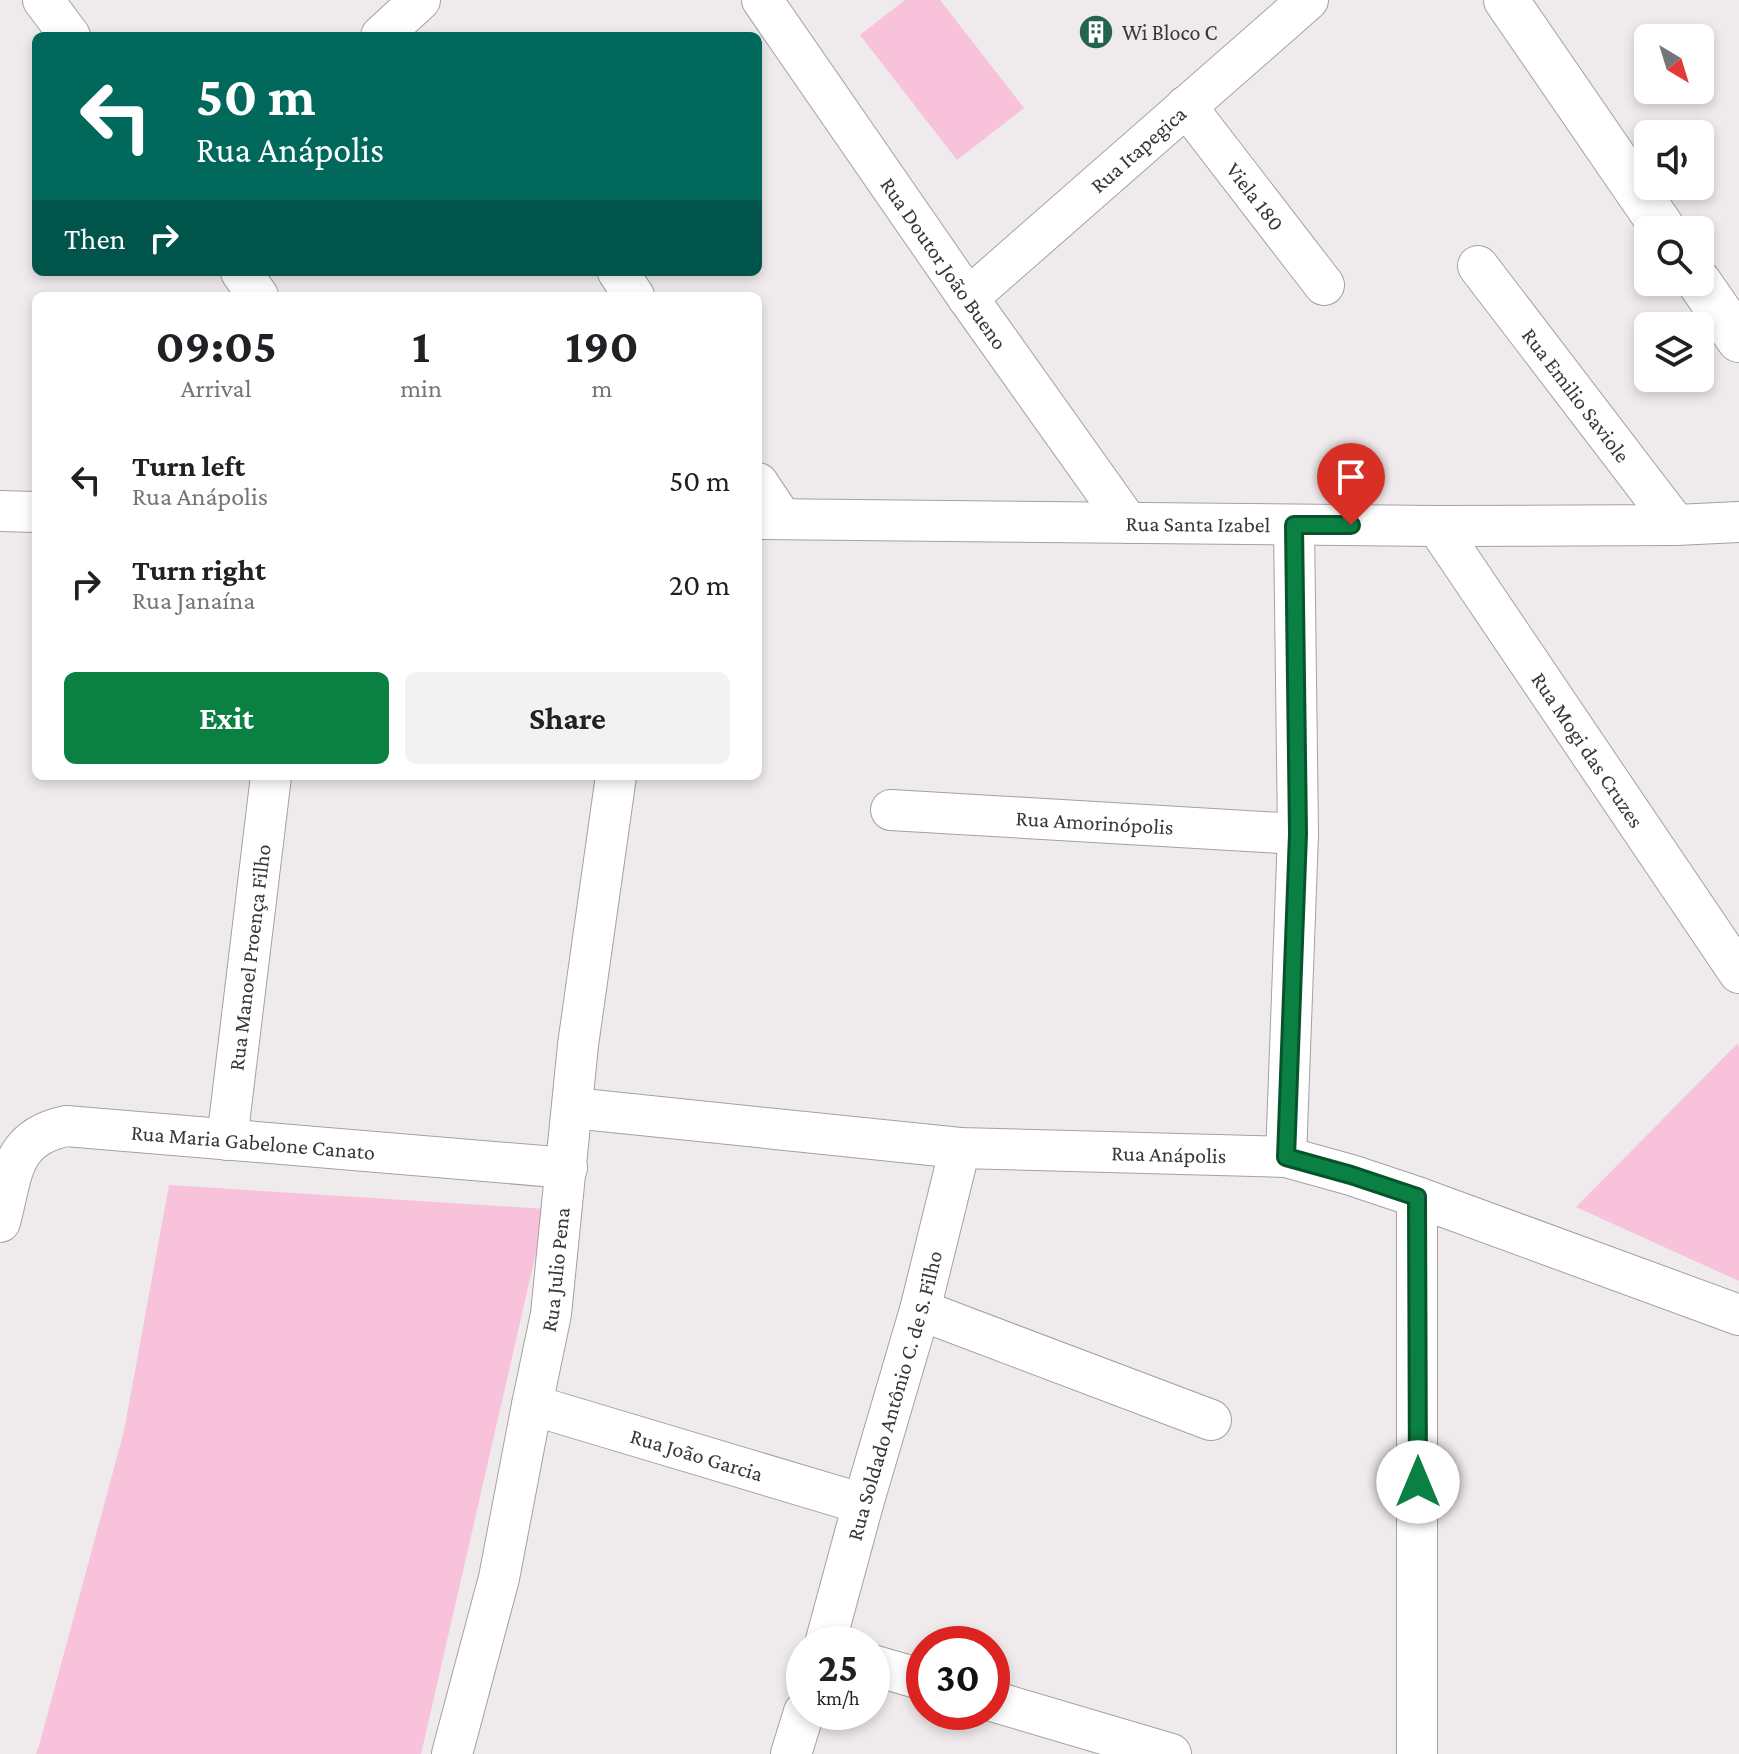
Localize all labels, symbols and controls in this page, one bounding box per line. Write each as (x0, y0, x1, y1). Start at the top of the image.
building icon: Wi Bloco C (1077, 13, 1115, 51)
place label: Wi Bloco C (1122, 20, 1218, 45)
north arrow (1634, 24, 1714, 104)
map controls (1634, 24, 1714, 392)
icon: left (64, 64, 168, 168)
text: 50 m (196, 65, 316, 127)
street label: Rua Itapegica (1085, 100, 1191, 198)
button: sound (1634, 120, 1714, 200)
text: Rua Anápolis (196, 130, 384, 170)
street label: Viela 180 (1221, 157, 1290, 235)
street label: Rua Doutor João Bueno (876, 172, 1013, 354)
icon: right (142, 216, 186, 260)
button: search (1634, 216, 1714, 296)
text: Then (64, 222, 126, 255)
button: layers (1634, 312, 1714, 392)
text: 09:05 (155, 319, 277, 372)
text: 1 (412, 319, 430, 372)
text: 190 (565, 319, 639, 372)
street label: Rua Emilio Saviole (1517, 323, 1636, 467)
text: Arrival (181, 374, 251, 403)
text: min (400, 374, 442, 403)
text: m (591, 374, 612, 403)
pin (1317, 443, 1385, 525)
text: Turn left (132, 449, 245, 482)
icon: arrive (1329, 455, 1373, 499)
icon: left (64, 458, 108, 502)
text: 50 m (669, 464, 730, 497)
text: Rua Anápolis (132, 482, 268, 511)
street label: Rua Santa Izabel (1126, 510, 1271, 537)
text: Turn right (132, 553, 266, 586)
icon: right (64, 562, 108, 606)
text: 20 m (669, 568, 730, 601)
text: Rua Janaína (132, 586, 255, 615)
street label: Rua Mogi das Cruzes (1527, 667, 1650, 832)
button: Exit (64, 672, 389, 764)
button: Share (405, 672, 730, 764)
street label: Rua Amorinópolis (1015, 805, 1174, 839)
street label: Rua Manoel Proença Filho (223, 843, 275, 1072)
street label: Rua Maria Gabelone Canato (130, 1119, 376, 1164)
street label: Rua Anápolis (1111, 1140, 1227, 1168)
street label: Rua Julio Pena (535, 1206, 574, 1334)
street label: Rua Soldado Antônio C. de S. Filho (841, 1248, 947, 1543)
street label: Rua João Garcia (628, 1423, 766, 1486)
position arrow (1376, 1440, 1460, 1524)
speed limit sign: 30 (906, 1626, 1010, 1730)
text: 25 (818, 1645, 858, 1690)
text: km/h (816, 1687, 860, 1709)

